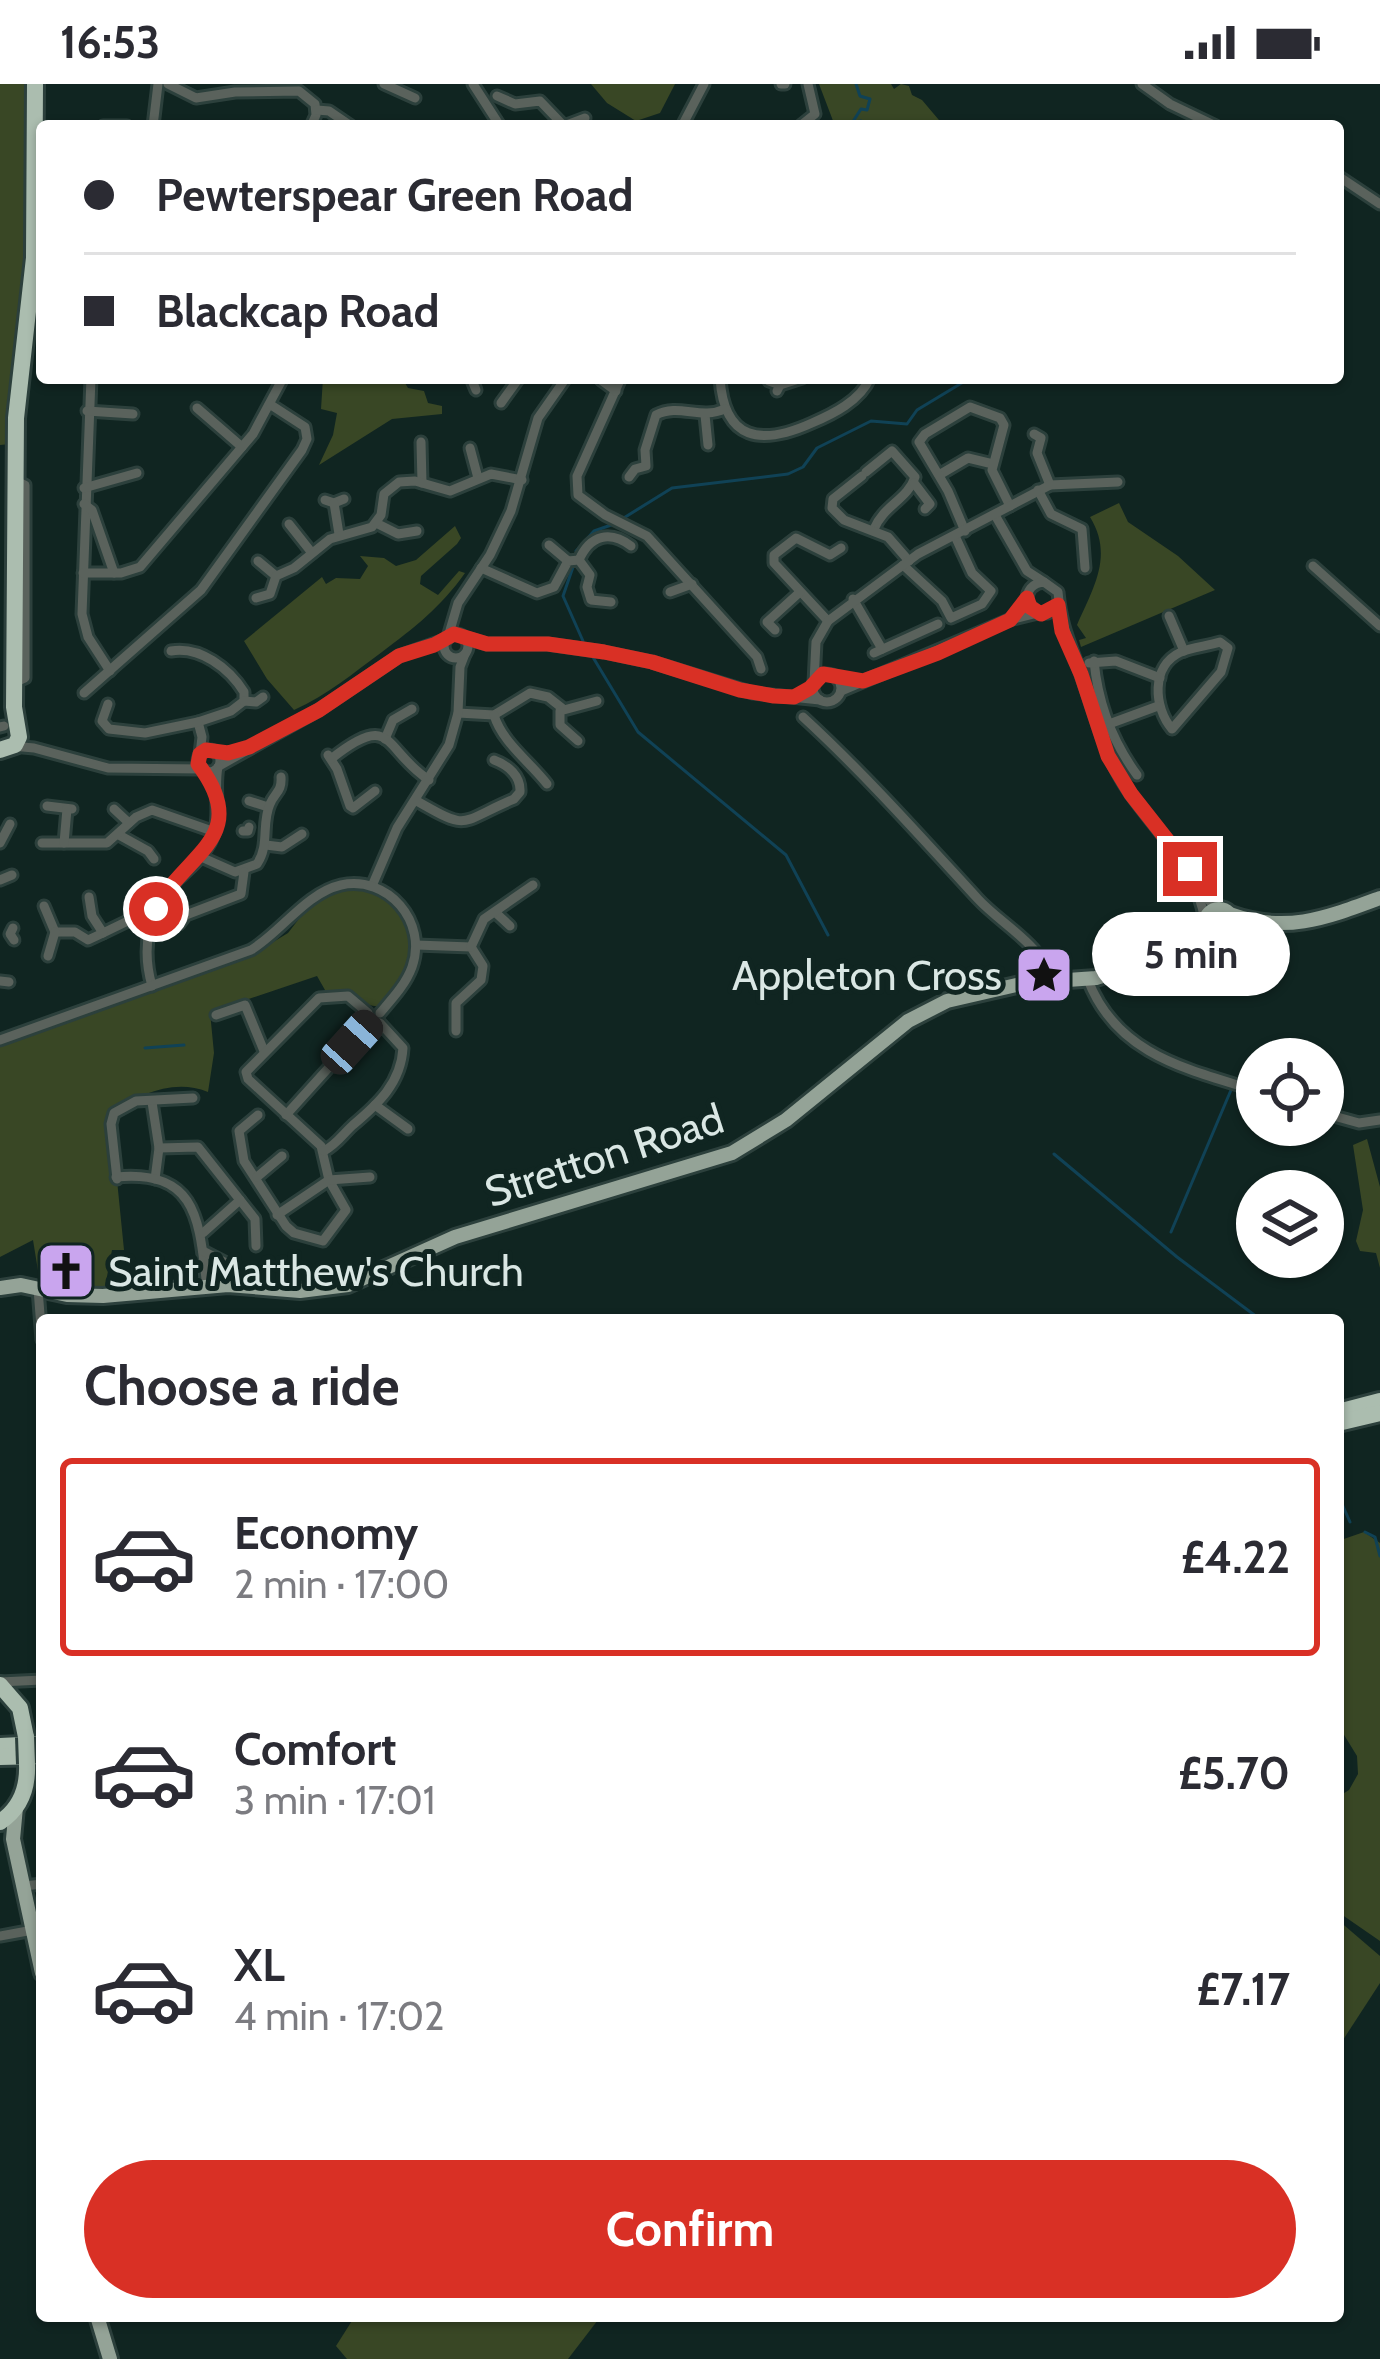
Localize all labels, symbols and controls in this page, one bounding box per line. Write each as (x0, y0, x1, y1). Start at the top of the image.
text: 16:53 (60, 15, 160, 69)
text: Pewterspear Green Road (156, 168, 633, 222)
text: Blackcap Road (156, 284, 439, 338)
route end (1163, 842, 1217, 896)
route start (129, 882, 183, 936)
callout: 5 min (1091, 911, 1289, 995)
text: 5 min (1144, 930, 1238, 978)
place icon: Appleton Cross (1013, 944, 1075, 1006)
place label: Appleton Cross (732, 949, 1002, 1001)
car (315, 1003, 389, 1081)
map controls (1236, 1038, 1344, 1278)
button: locate (1236, 1038, 1344, 1146)
street label: Stretton Road (478, 1092, 730, 1218)
button: layers (1236, 1170, 1344, 1278)
church icon: Saint Matthew's Church (35, 1240, 97, 1302)
place label: Saint Matthew's Church (108, 1245, 524, 1297)
text: Choose a ride (84, 1353, 399, 1419)
icon: car (90, 1503, 198, 1611)
text: Economy (234, 1506, 418, 1560)
text: £4.22 (1181, 1530, 1290, 1584)
text: 2 min · 17:00 (234, 1560, 449, 1608)
icon: car (90, 1719, 198, 1827)
text: Comfort (234, 1722, 397, 1776)
text: £5.70 (1178, 1746, 1290, 1800)
text: 3 min · 17:01 (234, 1776, 435, 1824)
icon: car (90, 1935, 198, 2043)
text: XL (234, 1938, 285, 1992)
text: £7.17 (1196, 1962, 1290, 2016)
text: 4 min · 17:02 (234, 1992, 445, 2040)
button: Confirm (84, 2160, 1296, 2298)

